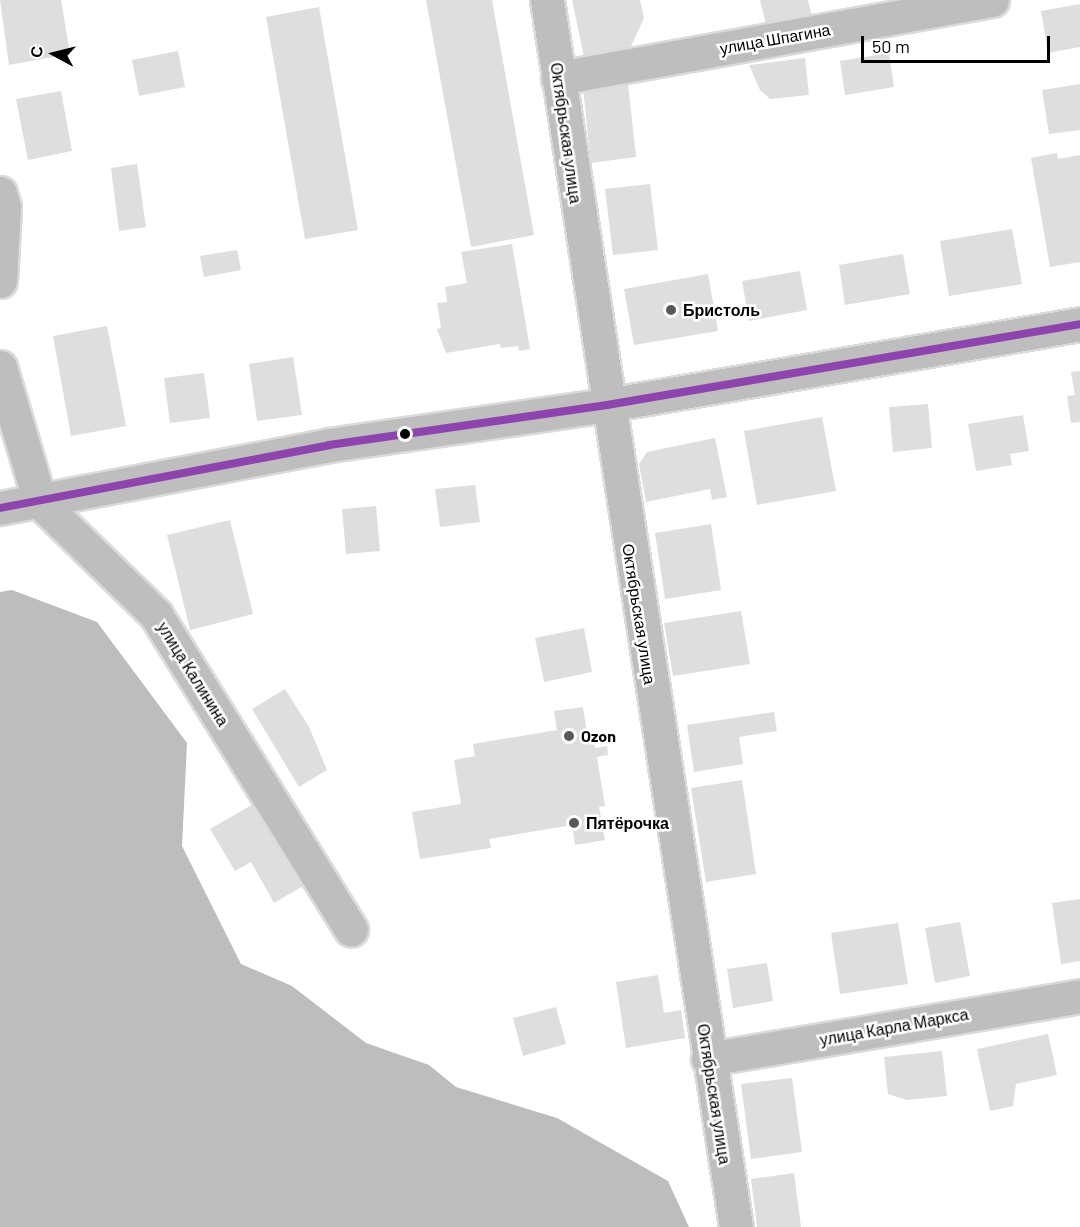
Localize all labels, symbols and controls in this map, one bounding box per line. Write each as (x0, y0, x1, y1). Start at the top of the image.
street label: улица Шпагина (718, 20, 832, 58)
north arrow (24, 24, 84, 84)
scale bar (864, 24, 1053, 62)
text: 50 m (872, 35, 910, 57)
text: С (26, 45, 46, 59)
street label: Октябрьская улица (547, 61, 585, 205)
place label: Бристоль (683, 300, 760, 320)
marker: Бристоль (664, 303, 678, 317)
unlabelled marker (399, 428, 411, 440)
street label: Октябрьская улица (618, 542, 660, 686)
street label: улица Калинина (153, 618, 233, 730)
place label: Ozon (581, 726, 616, 746)
marker: Ozon (562, 729, 576, 743)
place label: Пятёрочка (586, 813, 669, 833)
marker: Пятёрочка (567, 816, 581, 830)
street label: улица Карла Маркса (818, 1004, 970, 1050)
street label: Октябрьская улица (693, 1022, 735, 1166)

